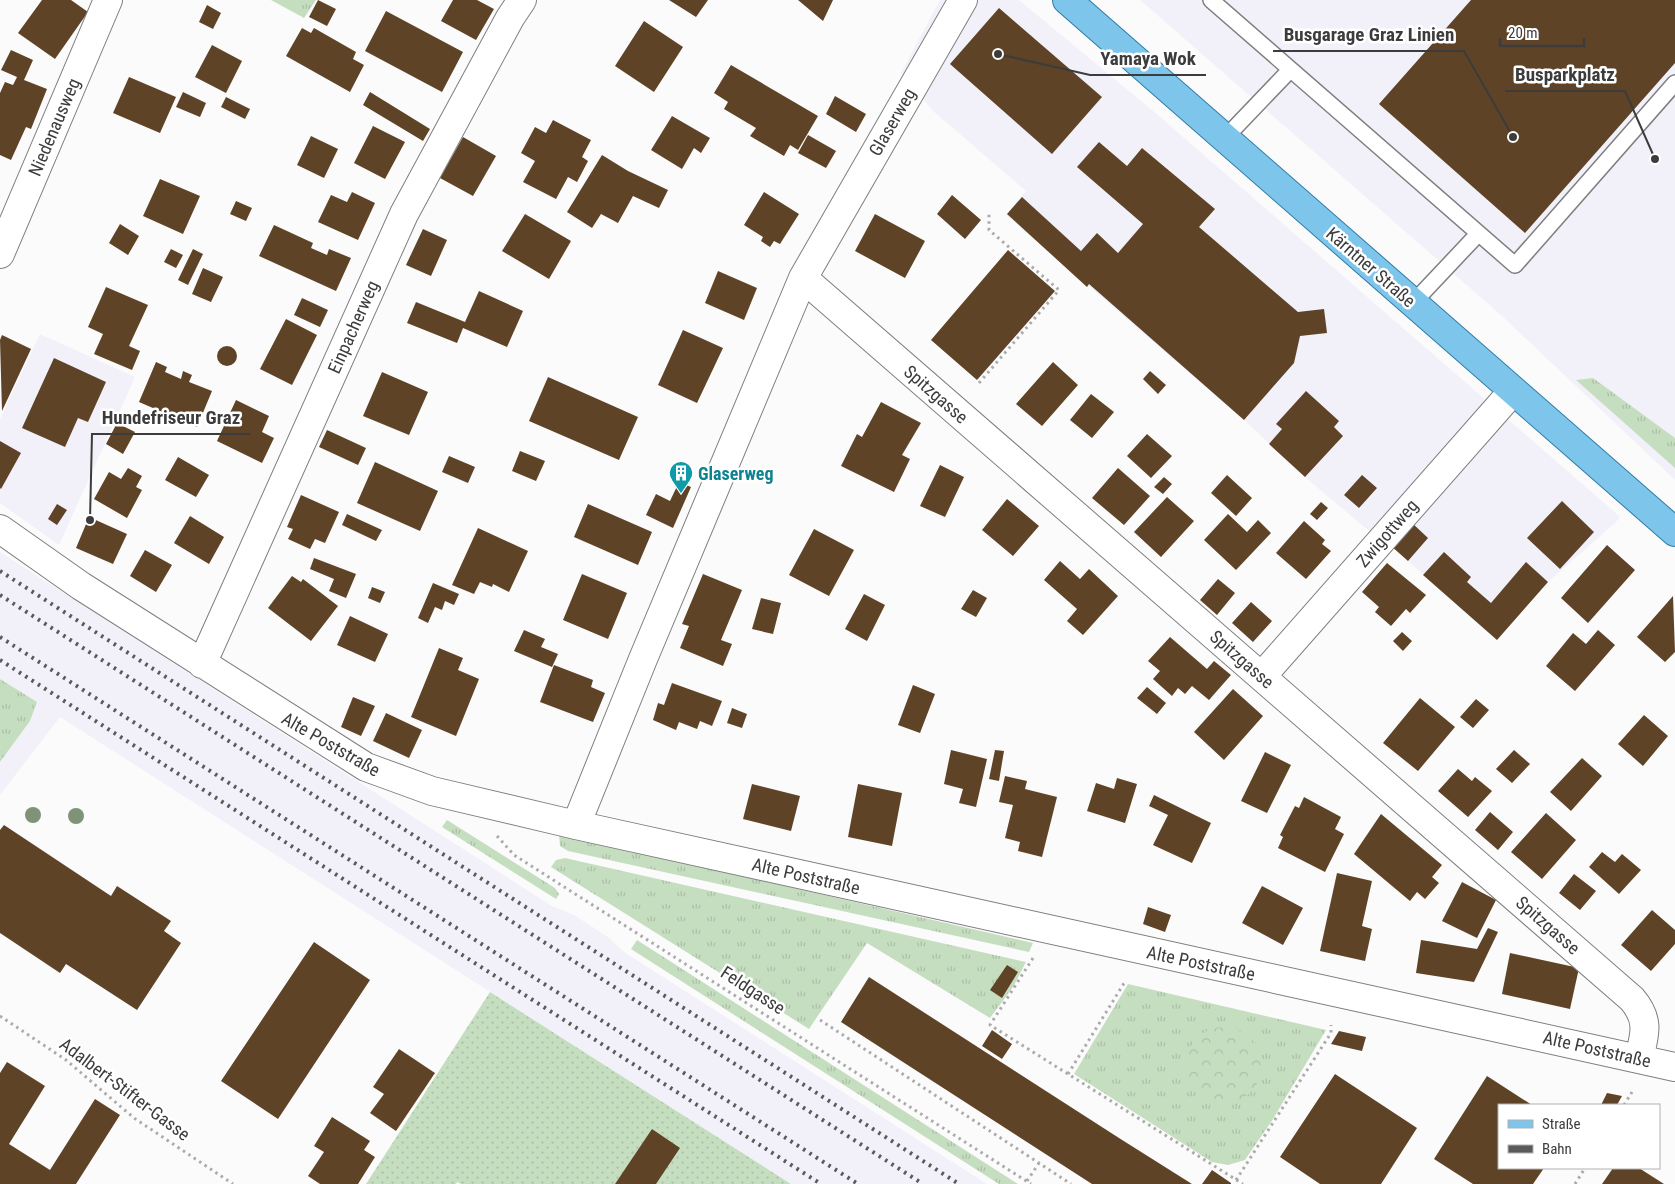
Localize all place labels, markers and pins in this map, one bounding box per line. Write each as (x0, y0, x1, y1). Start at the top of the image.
callout: Busgarage Graz Linien (1273, 17, 1464, 51)
callout: Yamaya Wok (1090, 41, 1206, 75)
callout: Busparkplatz (1505, 57, 1625, 91)
callout: Hundefriseur Graz (92, 400, 250, 434)
building icon: Glaserweg (668, 460, 694, 494)
place label: Glaserweg (698, 463, 774, 484)

